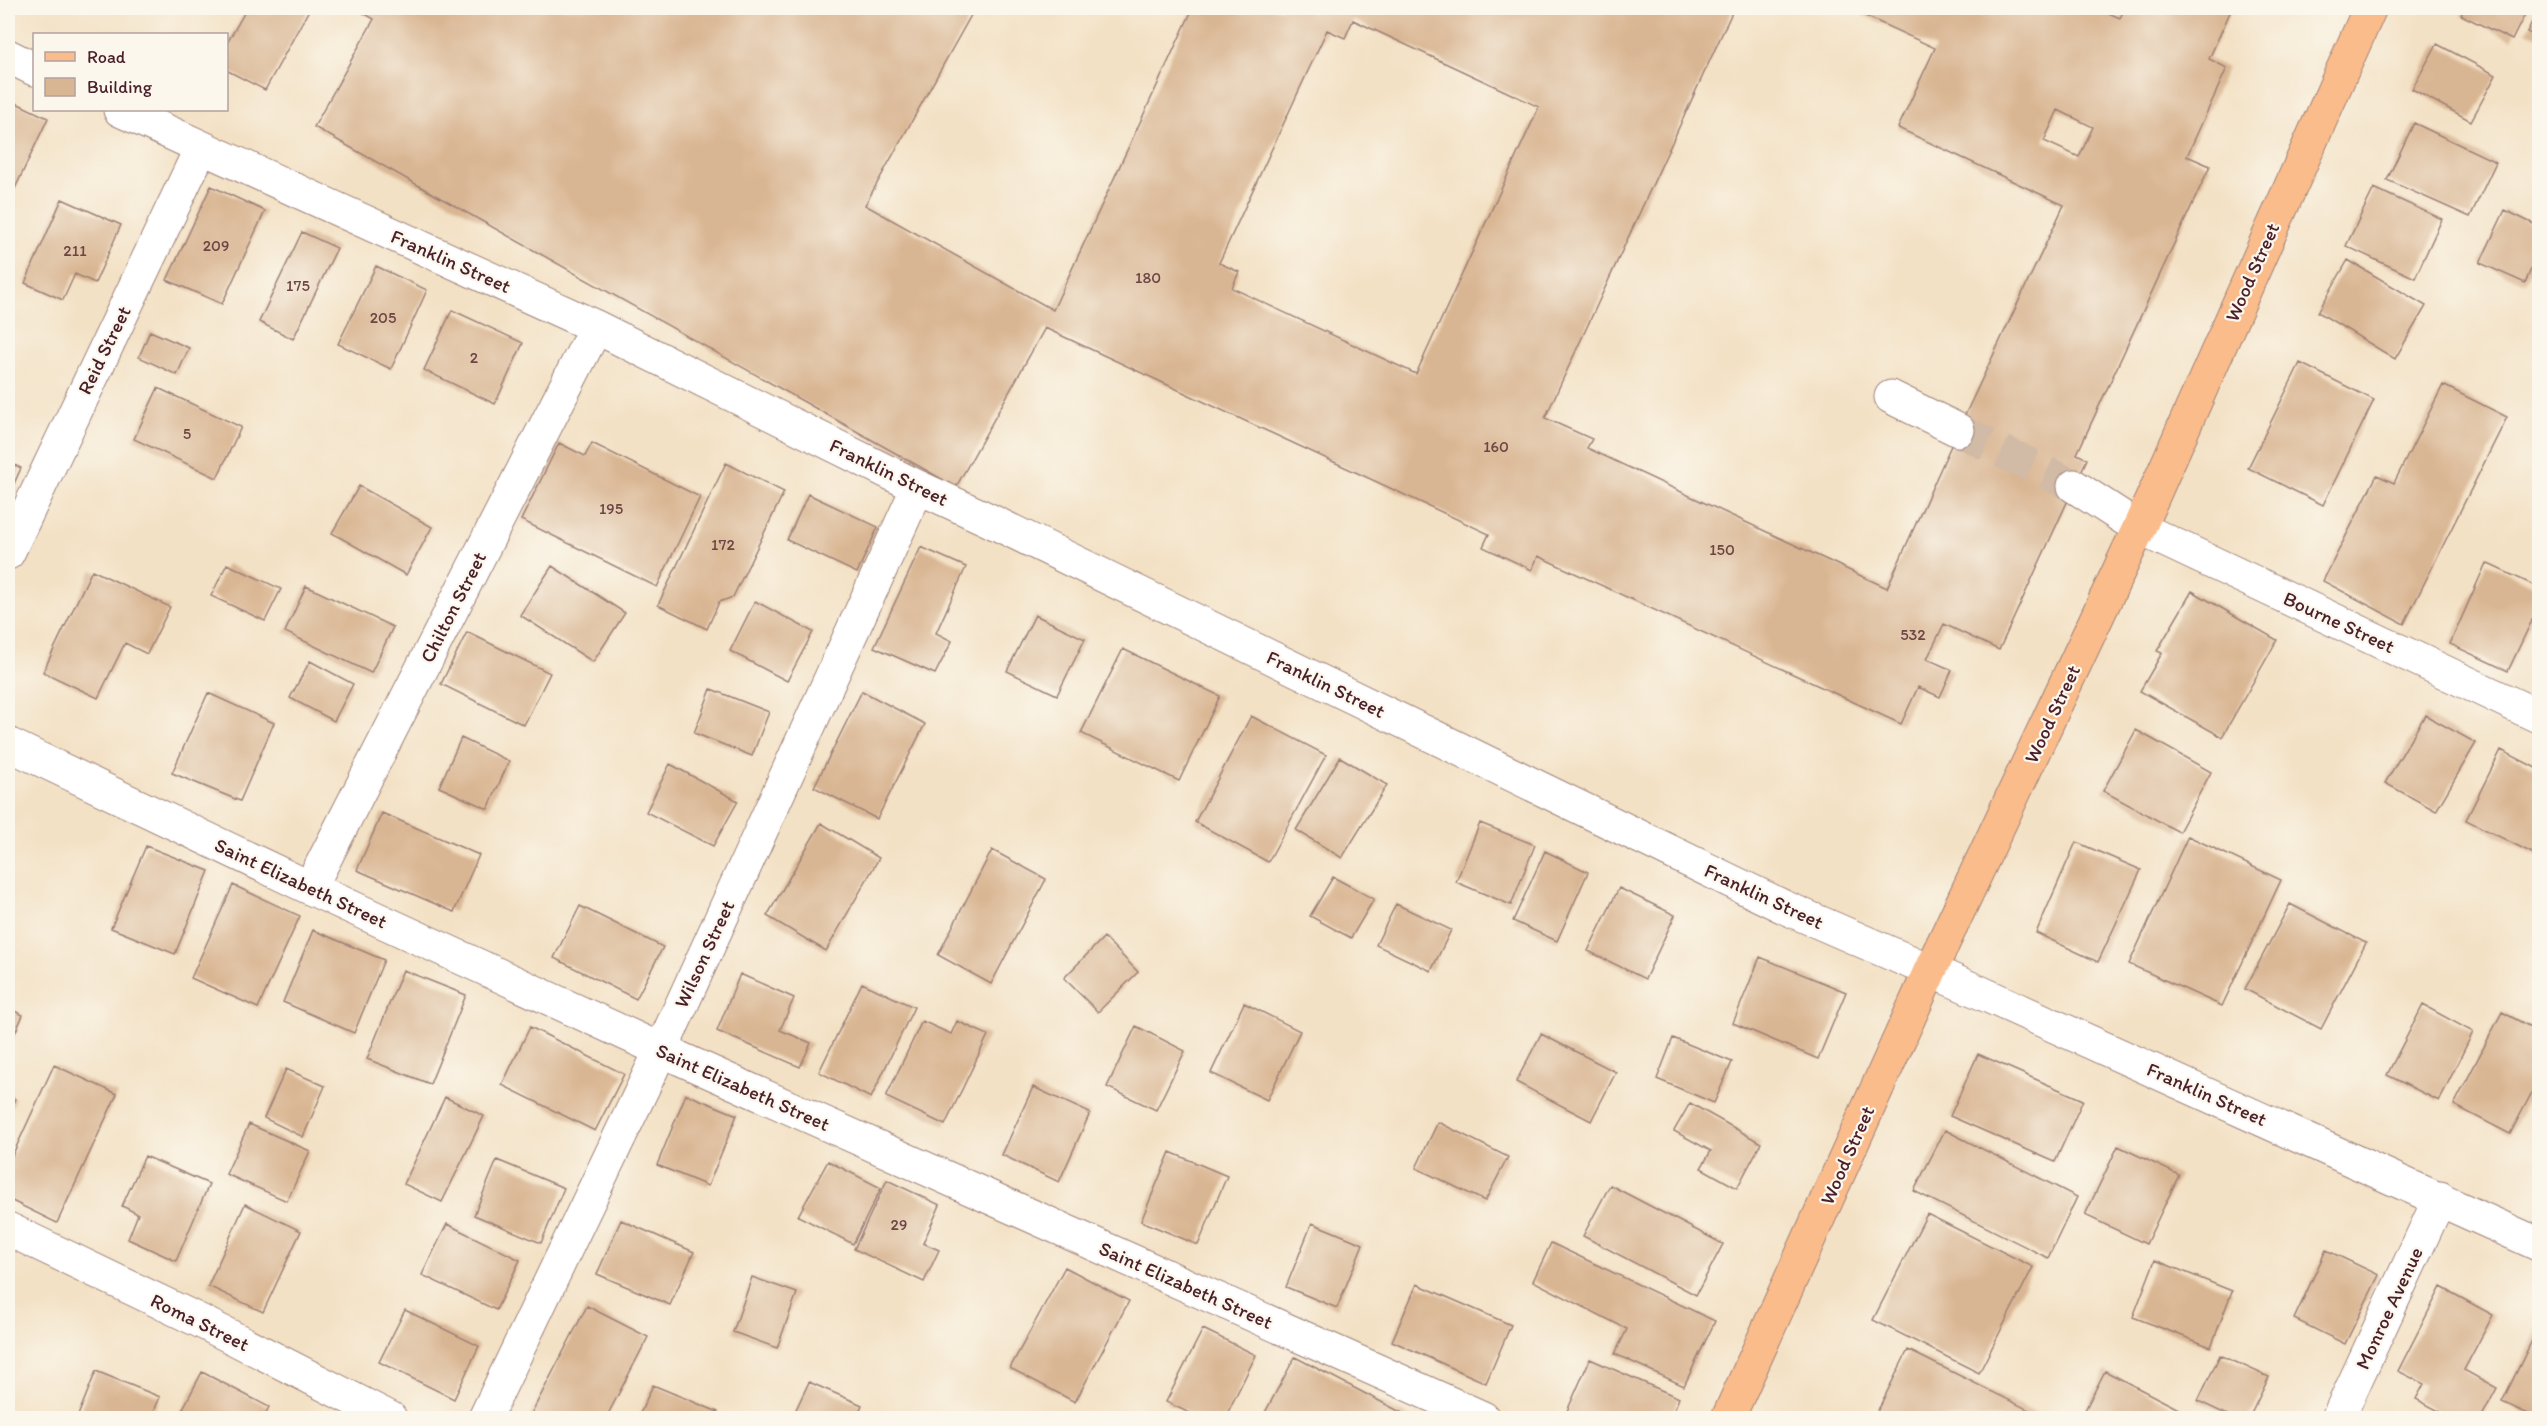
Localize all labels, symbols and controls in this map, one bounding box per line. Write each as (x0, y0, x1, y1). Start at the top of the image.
legend (33, 33, 228, 111)
text: Road (87, 46, 126, 68)
text: Building (87, 76, 153, 98)
street label: Wood Street (2220, 219, 2284, 325)
street label: Franklin Street (387, 224, 515, 298)
house number: 209 (203, 236, 229, 255)
house number: 211 (63, 241, 87, 260)
house number: 180 (1135, 268, 1161, 287)
house number: 175 (286, 276, 310, 295)
street label: Reid Street (72, 302, 136, 398)
house number: 205 (370, 308, 396, 327)
house number: 2 (470, 348, 479, 367)
house number: 5 (183, 424, 191, 443)
street label: Franklin Street (826, 433, 953, 511)
house number: 160 (1483, 437, 1509, 456)
house number: 195 (599, 499, 623, 518)
house number: 172 (711, 535, 735, 554)
house number: 150 (1709, 540, 1735, 559)
street label: Chilton Street (415, 548, 491, 666)
street label: Bourne Street (2280, 586, 2399, 658)
house number: 532 (1900, 625, 1926, 644)
street label: Franklin Street (1263, 645, 1390, 723)
street label: Wood Street (2019, 661, 2085, 767)
street label: Saint Elizabeth Street (211, 833, 391, 933)
street label: Franklin Street (1701, 858, 1828, 934)
street label: Wilson Street (669, 896, 739, 1012)
street label: Saint Elizabeth Street (652, 1038, 834, 1136)
street label: Franklin Street (2143, 1057, 2271, 1131)
street label: Wood Street (1815, 1102, 1879, 1208)
house number: 29 (891, 1215, 907, 1234)
street label: Saint Elizabeth Street (1095, 1236, 1277, 1334)
street label: Monroe Avenue (2350, 1243, 2428, 1373)
street label: Roma Street (147, 1288, 253, 1356)

